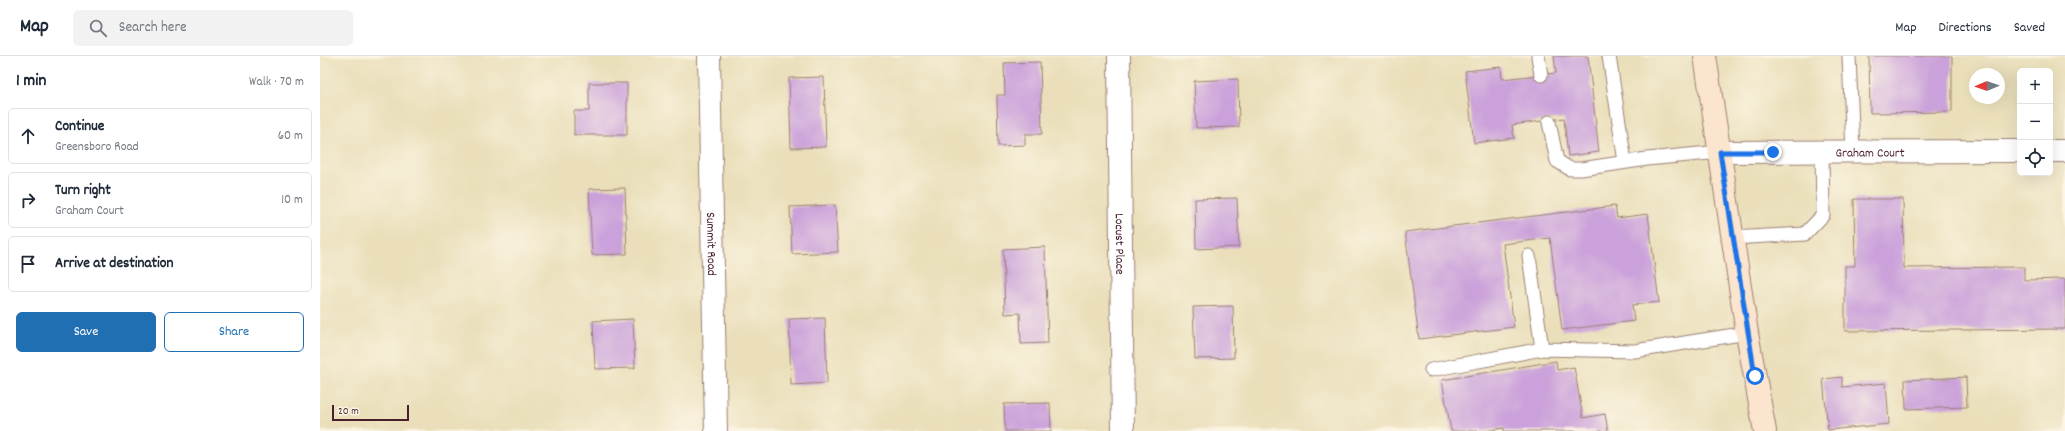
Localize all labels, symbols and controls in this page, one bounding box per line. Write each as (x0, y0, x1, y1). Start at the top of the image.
search box (73, 10, 353, 46)
text: Map (20, 14, 49, 41)
icon: search (87, 17, 109, 39)
text: Search here (119, 17, 187, 39)
text: Map (1895, 18, 1917, 38)
text: Directions (1939, 18, 1992, 38)
text: Saved (2014, 18, 2045, 38)
north arrow (1969, 68, 2005, 104)
map controls (2017, 68, 2053, 176)
button: + (2017, 68, 2053, 104)
text: 1 min (16, 70, 46, 94)
text: Walk · 70 m (249, 73, 304, 92)
button: − (2017, 104, 2053, 140)
text: Continue (55, 116, 104, 138)
icon: ahead (17, 125, 39, 147)
text: 60 m (278, 127, 303, 146)
text: Greensboro Road (55, 138, 139, 157)
button: locate (2017, 140, 2053, 176)
route end (1764, 143, 1782, 161)
street label: Graham Court (1835, 144, 1905, 164)
text: Turn right (55, 180, 111, 202)
icon: right (17, 189, 39, 211)
text: 10 m (281, 191, 303, 210)
text: Graham Court (55, 202, 124, 221)
street label: Summit Road (700, 212, 720, 276)
street label: Locust Place (1109, 213, 1128, 275)
icon: arrive (17, 253, 39, 275)
text: Arrive at destination (55, 253, 173, 275)
button: Save (16, 312, 156, 352)
button: Share (164, 312, 304, 352)
route start (1746, 367, 1764, 385)
scale bar (332, 403, 409, 422)
text: 20 m (338, 404, 359, 420)

